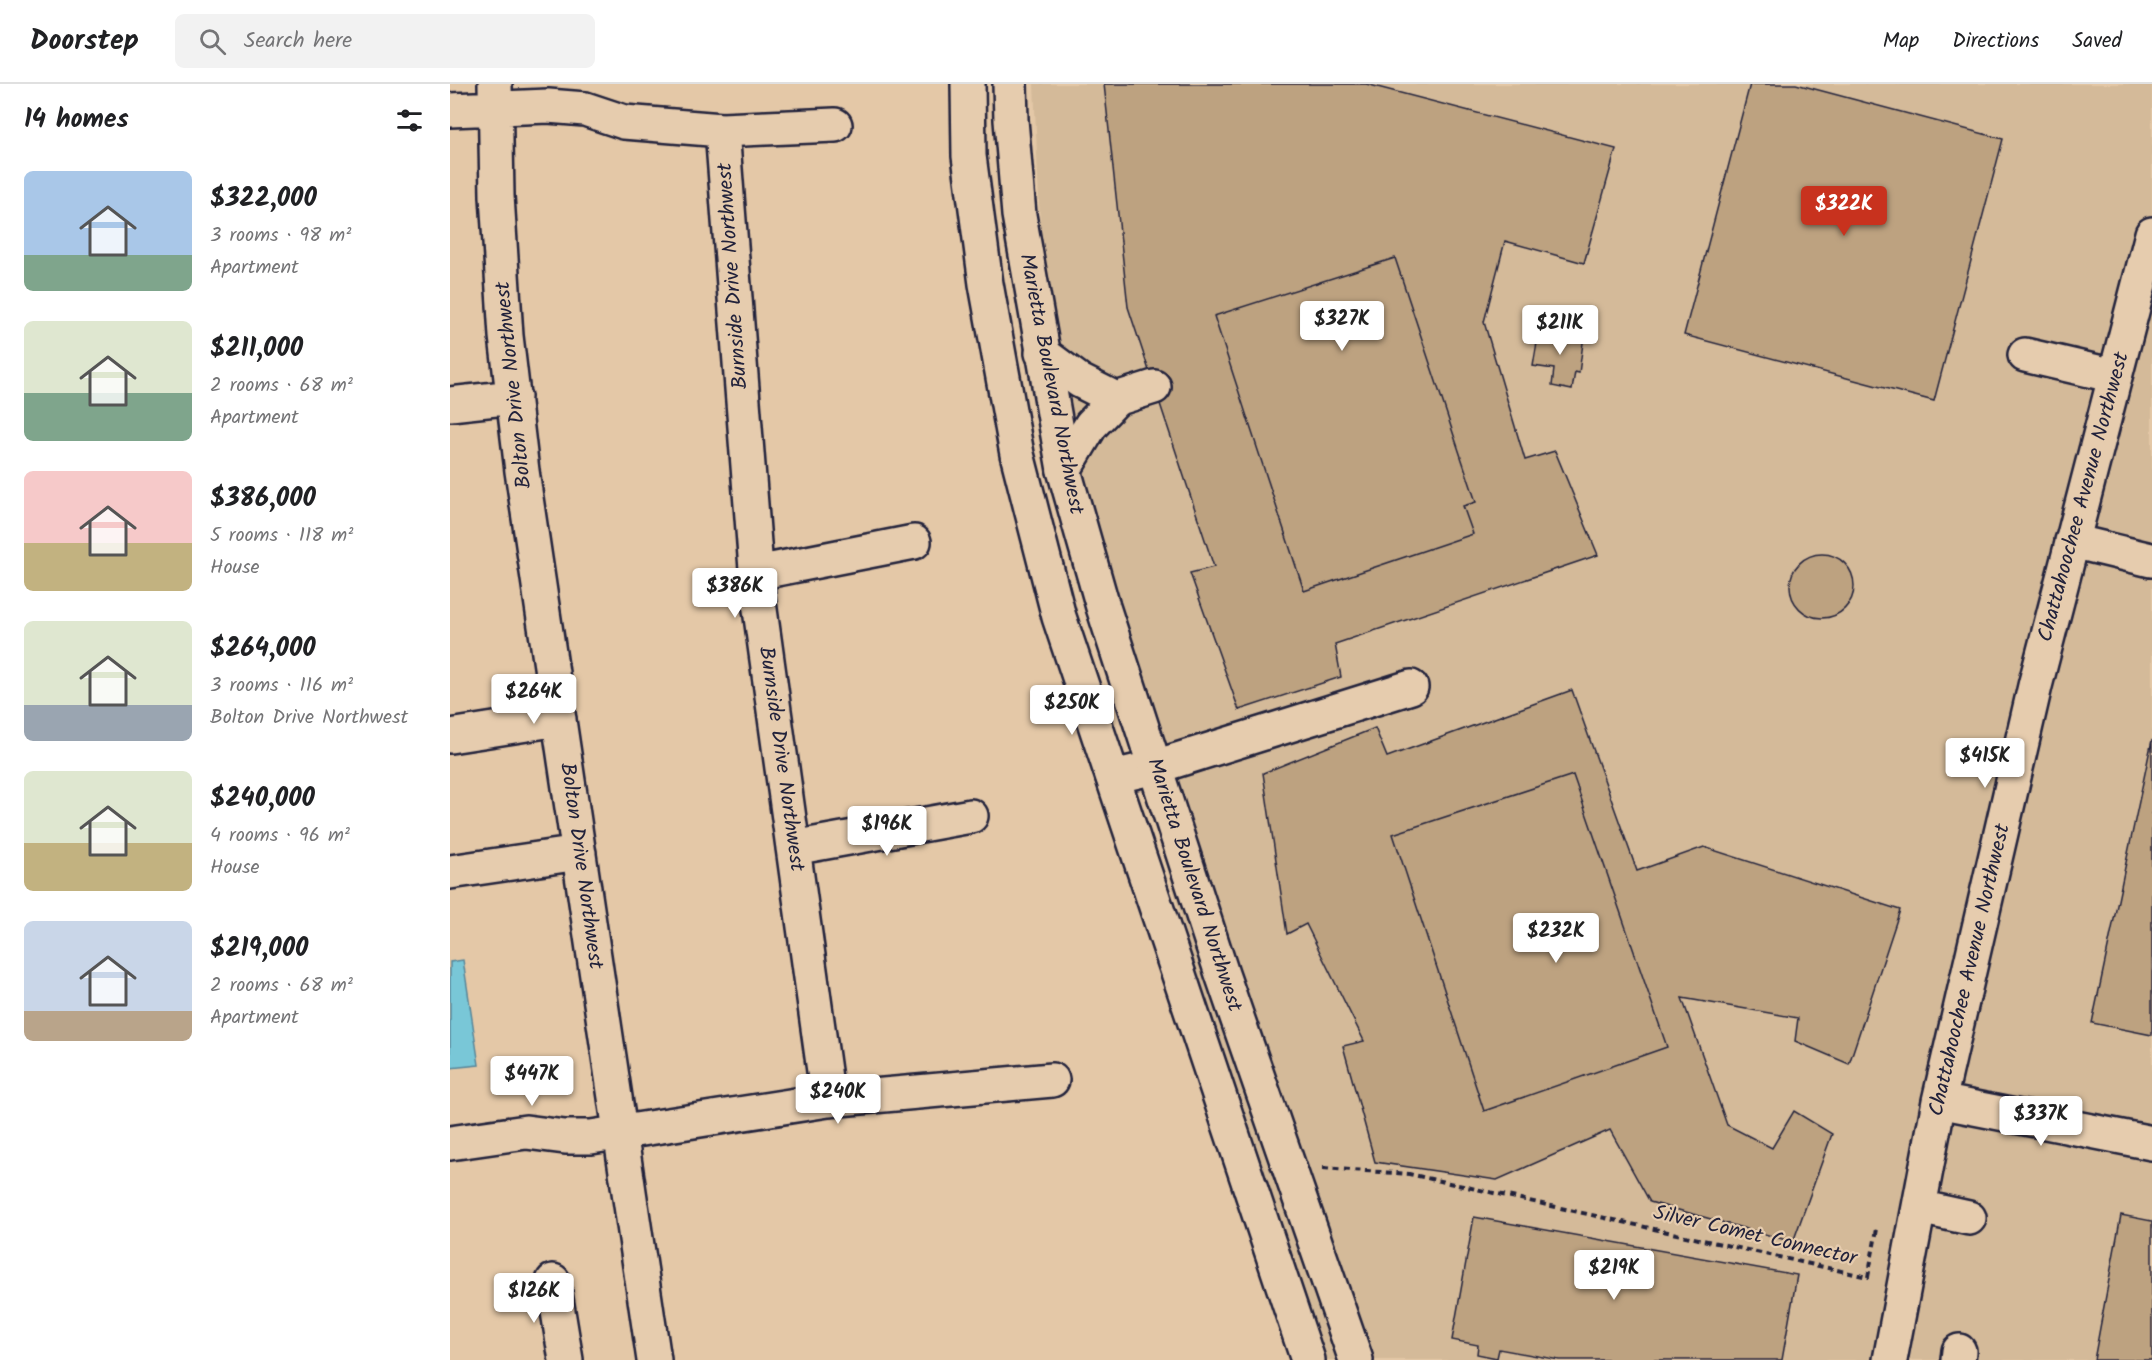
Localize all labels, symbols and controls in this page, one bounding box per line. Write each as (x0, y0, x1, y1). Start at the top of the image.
search box (175, 14, 595, 68)
text: Doorstep (30, 19, 139, 64)
text: Search here (244, 24, 352, 59)
icon: search (196, 25, 229, 58)
text: Map (1883, 25, 1919, 58)
text: Directions (1952, 25, 2039, 58)
text: Saved (2072, 25, 2122, 58)
text: 14 homes (24, 99, 129, 141)
icon: filters (393, 104, 426, 137)
street label: Burnside Drive Northwest (709, 161, 757, 390)
text: $322,000 (210, 178, 317, 220)
pin: $322K (1802, 186, 1886, 237)
text: $322K (1815, 189, 1873, 221)
icon: home (72, 195, 144, 267)
text: 3 rooms · 98 m² (210, 220, 351, 252)
street label: Marietta Boulevard Northwest (1010, 251, 1093, 518)
text: Apartment (210, 252, 299, 284)
street label: Bolton Drive Northwest (487, 279, 541, 490)
pin: $327K (1300, 301, 1384, 352)
text: $327K (1314, 304, 1370, 336)
pin: $211K (1518, 305, 1602, 356)
text: $211K (1536, 308, 1584, 340)
text: $211,000 (210, 328, 303, 370)
icon: home (72, 345, 144, 417)
street label: Chattahoochee Avenue Northwest (2029, 348, 2139, 646)
text: 2 rooms · 68 m² (210, 370, 353, 402)
text: Apartment (210, 402, 299, 434)
text: $386,000 (210, 478, 316, 520)
icon: home (72, 495, 144, 567)
text: 5 rooms · 118 m² (210, 520, 353, 552)
text: House (210, 552, 260, 584)
pin: $386K (693, 568, 777, 619)
text: $386K (706, 571, 764, 603)
text: $264,000 (210, 628, 316, 670)
street label: Burnside Drive Northwest (749, 644, 813, 874)
icon: home (72, 645, 144, 717)
text: 3 rooms · 116 m² (210, 670, 353, 702)
pin: $264K (492, 674, 576, 725)
text: $264K (505, 677, 563, 709)
pin: $250K (1030, 685, 1114, 736)
text: $250K (1044, 688, 1100, 720)
text: Bolton Drive Northwest (210, 702, 408, 734)
pin: $415K (1943, 738, 2027, 789)
text: $415K (1960, 741, 2010, 773)
street label: Marietta Boulevard Northwest (1137, 754, 1251, 1017)
street label: Bolton Drive Northwest (550, 761, 612, 972)
text: $240,000 (210, 778, 315, 820)
icon: home (72, 795, 144, 867)
pin: $196K (845, 806, 929, 857)
text: $196K (862, 809, 912, 841)
text: 4 rooms · 96 m² (210, 820, 350, 852)
street label: Chattahoochee Avenue Northwest (1920, 820, 2020, 1119)
text: House (210, 852, 260, 884)
pin: $232K (1514, 913, 1598, 964)
text: $232K (1527, 916, 1585, 948)
text: $219,000 (210, 928, 308, 970)
icon: home (72, 945, 144, 1017)
text: 2 rooms · 68 m² (210, 970, 353, 1002)
text: Apartment (210, 1002, 299, 1034)
pin: $447K (490, 1056, 574, 1107)
text: $447K (504, 1059, 560, 1091)
pin: $240K (796, 1074, 880, 1125)
text: $240K (810, 1077, 866, 1109)
pin: $337K (1999, 1096, 2083, 1147)
text: $337K (2013, 1099, 2069, 1131)
street label: Silver Comet Connector (1650, 1197, 1861, 1276)
pin: $219K (1572, 1250, 1656, 1301)
text: $219K (1588, 1253, 1640, 1285)
pin: $126K (492, 1273, 576, 1324)
text: $126K (508, 1276, 560, 1308)

